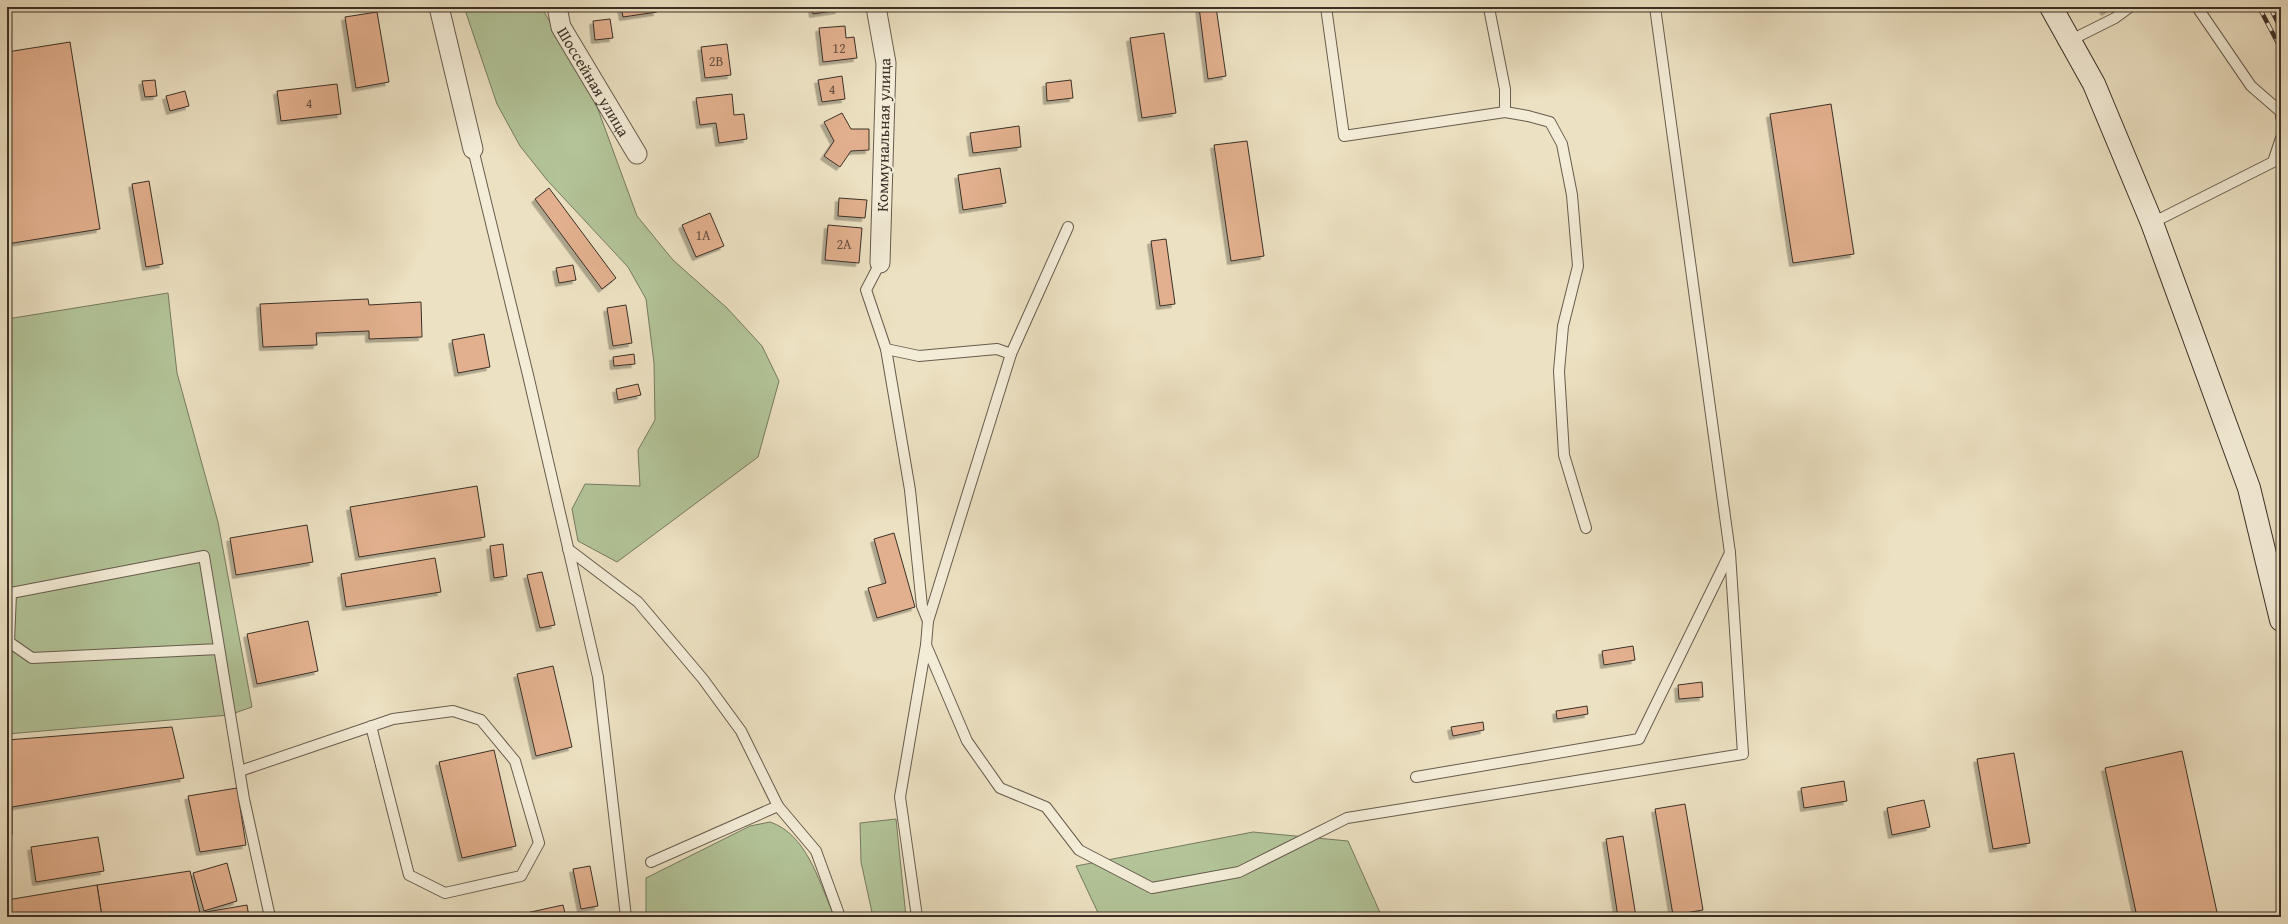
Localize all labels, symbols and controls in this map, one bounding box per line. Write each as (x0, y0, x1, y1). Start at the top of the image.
street label: Шоссейная улица (551, 22, 636, 141)
house number: 12 (832, 38, 846, 58)
house number: 2В (709, 51, 723, 71)
street label: Коммунальная улица (870, 57, 896, 212)
house number: 4 (829, 79, 836, 99)
house number: 4 (306, 93, 313, 113)
house number: 1А (695, 225, 711, 245)
house number: 2А (836, 234, 852, 254)

